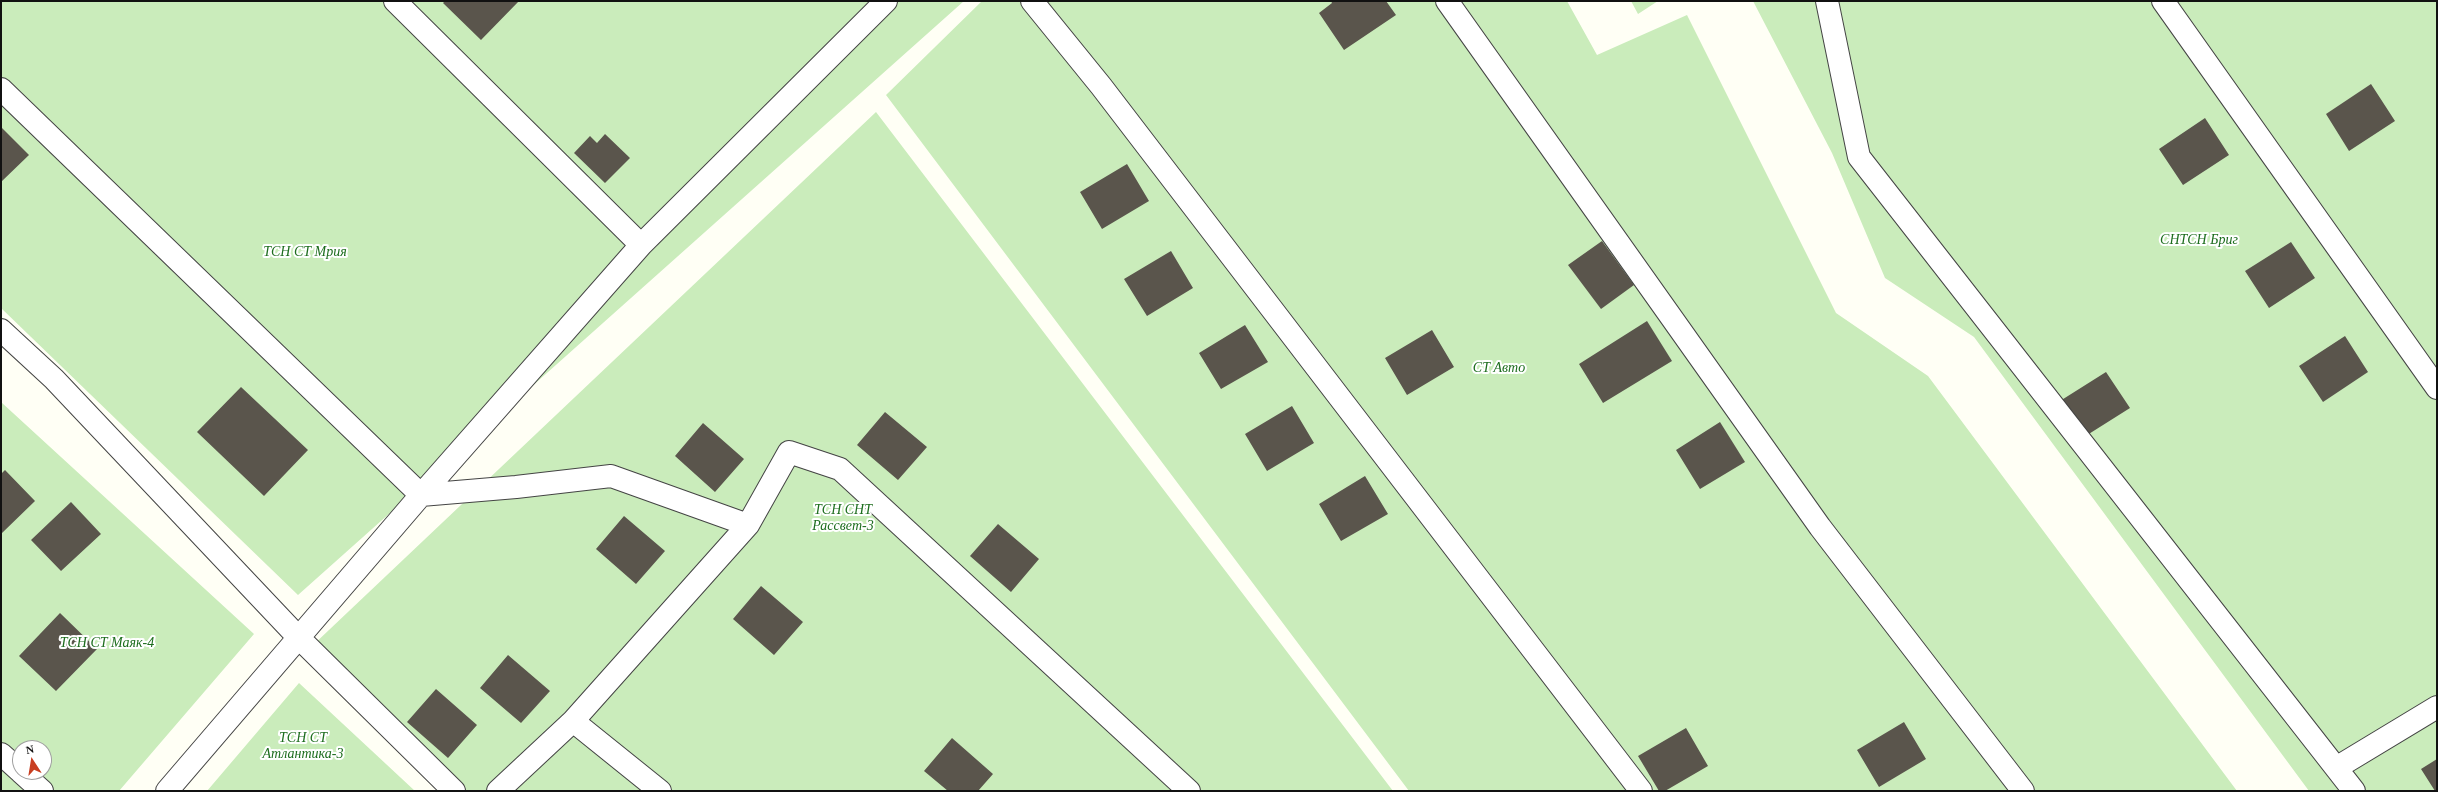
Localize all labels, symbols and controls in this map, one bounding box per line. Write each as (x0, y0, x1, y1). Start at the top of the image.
park label: СНТСН Бриг (2160, 232, 2238, 248)
park label: ТСН СТ Мрия (263, 244, 347, 260)
park label: СТ Авто (1473, 360, 1525, 376)
park label: ТСН СНТ Рассвет-3 (812, 502, 874, 534)
park label: ТСН СТ Маяк-4 (60, 635, 154, 651)
park label: ТСН СТ Атлантика-3 (263, 730, 343, 762)
north arrow (12, 740, 52, 780)
text: N (25, 743, 35, 756)

